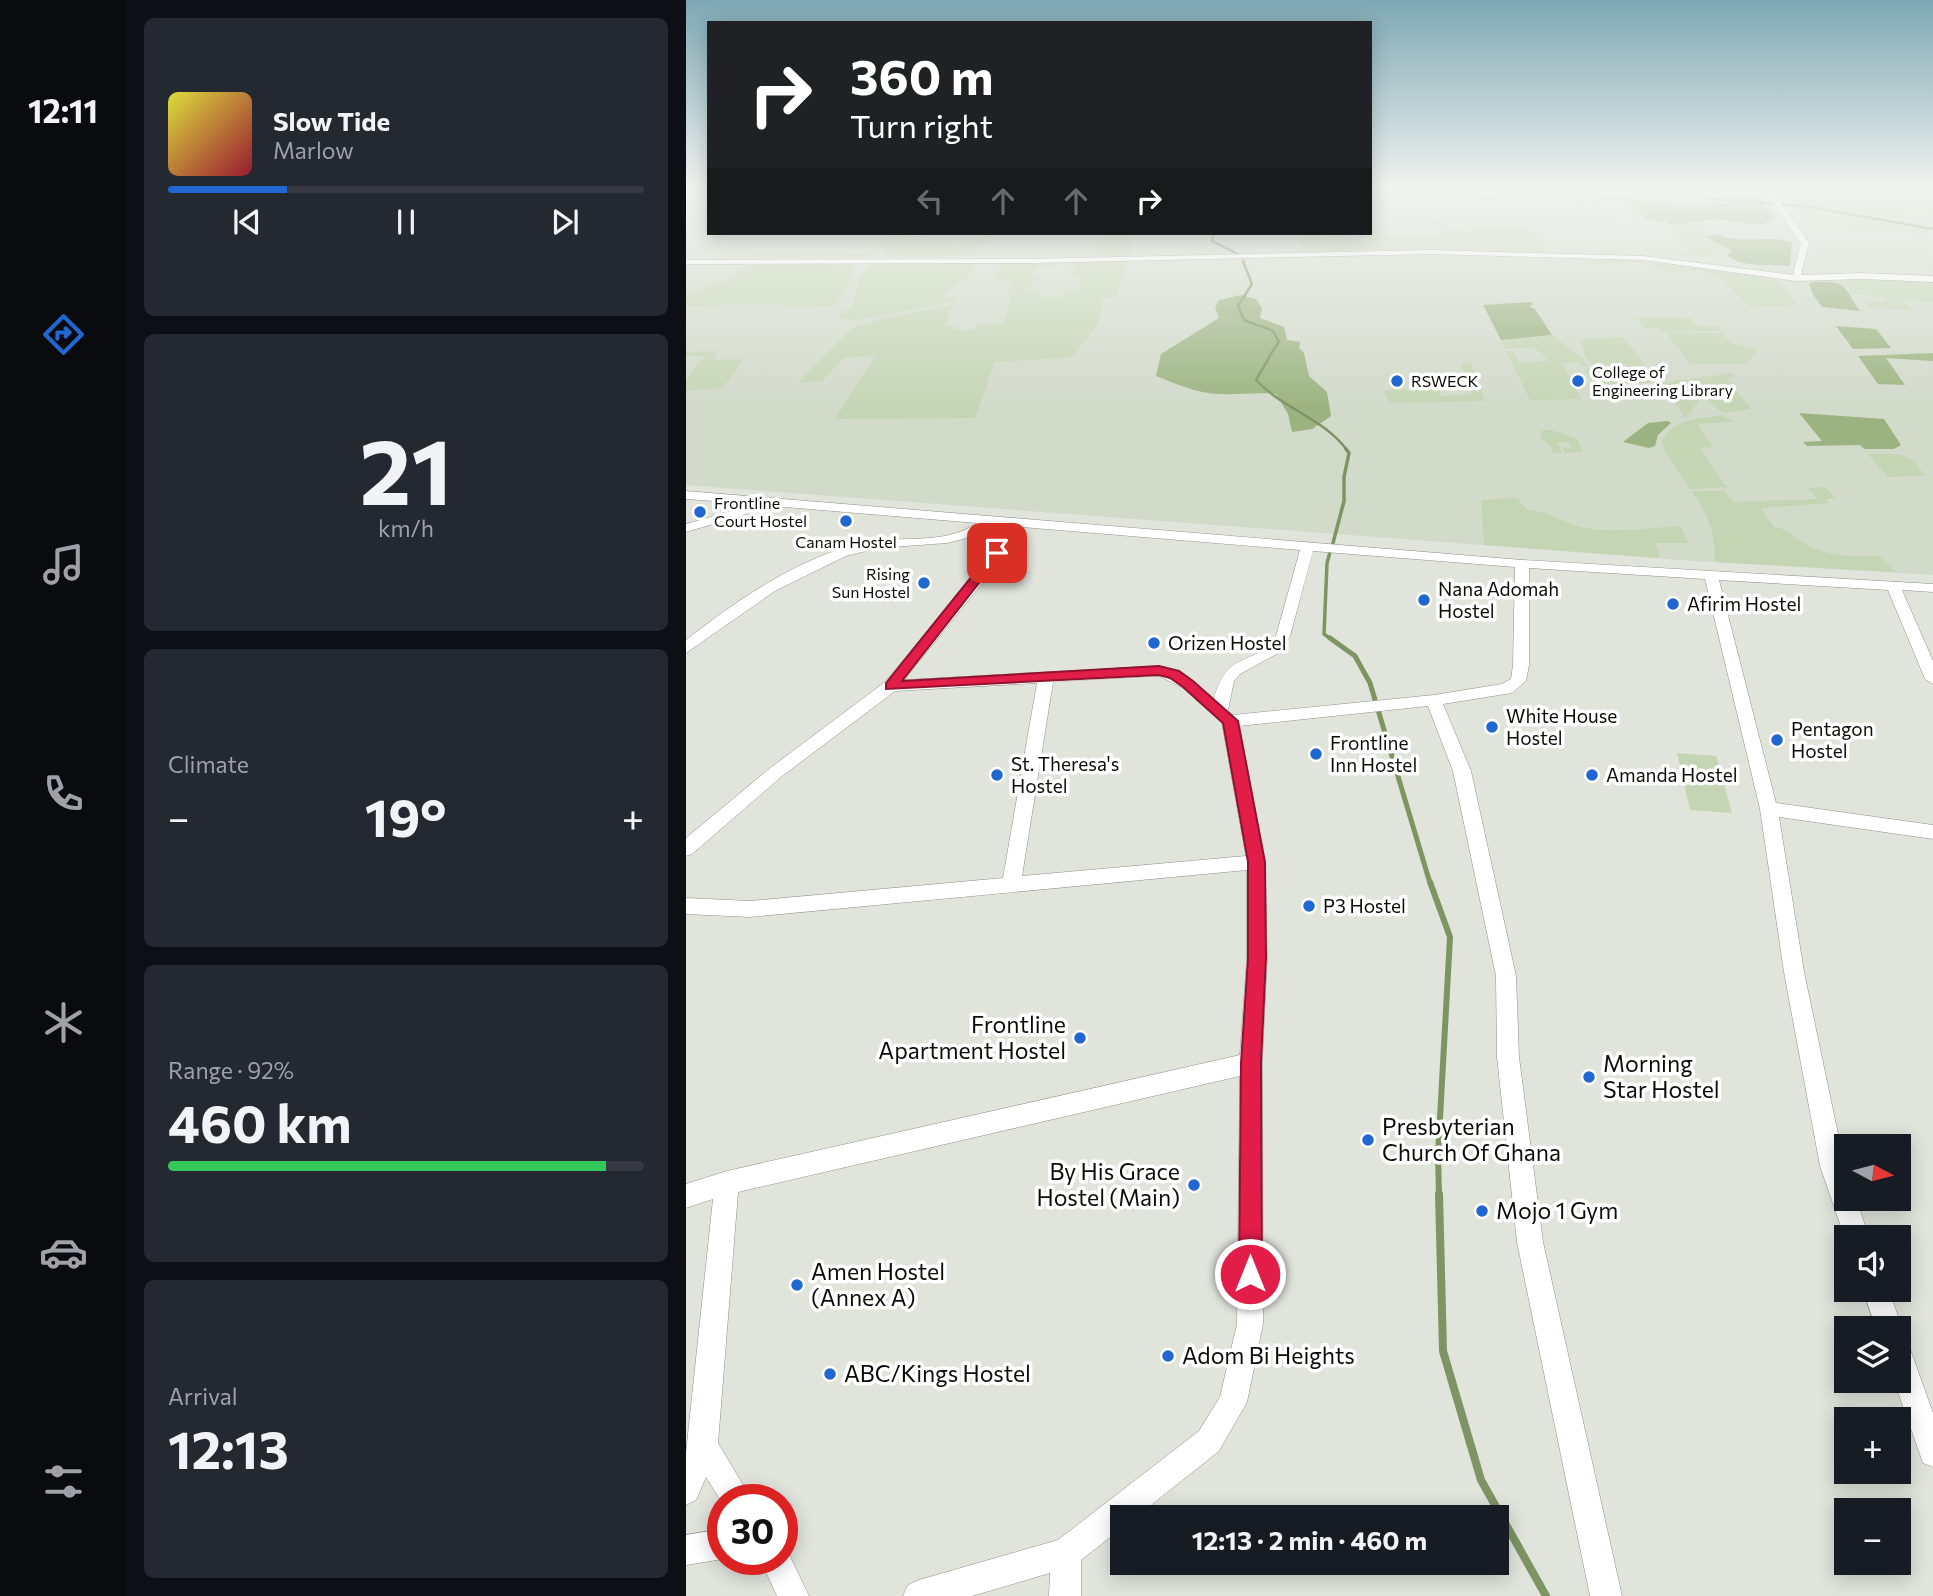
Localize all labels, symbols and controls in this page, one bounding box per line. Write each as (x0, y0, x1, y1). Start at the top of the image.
text: 360 m (850, 45, 993, 105)
icon: right (735, 49, 826, 140)
text: 12:11 (28, 90, 98, 130)
text: Slow Tide (273, 105, 390, 136)
text: Turn right (850, 105, 993, 145)
text: Marlow (273, 136, 354, 164)
icon: left (911, 182, 949, 220)
icon: ahead (984, 182, 1022, 220)
icon: ahead (1057, 182, 1095, 220)
icon: right (1130, 182, 1168, 220)
icon: previous (228, 203, 266, 241)
icon: pause (387, 203, 425, 241)
icon: next (546, 203, 584, 241)
icon: directions (39, 310, 88, 359)
place label: College of Engineering Library (1592, 362, 1733, 399)
place label: RSWECK (1411, 371, 1479, 390)
marker: RSWECK (1389, 373, 1405, 389)
marker: College of Engineering Library (1570, 373, 1586, 389)
text: 21 (360, 412, 452, 524)
place label: Frontline Court Hostel (714, 493, 807, 530)
marker: Frontline Court Hostel (692, 504, 708, 520)
marker: Canam Hostel (838, 513, 854, 529)
text: km/h (378, 514, 434, 542)
pin (967, 523, 1027, 583)
place label: Canam Hostel (795, 532, 897, 551)
icon: arrive (978, 534, 1016, 572)
icon: music (39, 540, 88, 589)
place label: Rising Sun Hostel (832, 564, 910, 601)
marker: Rising Sun Hostel (916, 575, 932, 591)
place label: Nana Adomah Hostel (1438, 577, 1559, 622)
marker: Nana Adomah Hostel (1416, 592, 1432, 608)
place label: Afirim Hostel (1687, 592, 1801, 615)
marker: Afirim Hostel (1665, 596, 1681, 612)
place label: Orizen Hostel (1168, 631, 1286, 654)
marker: Orizen Hostel (1146, 635, 1162, 651)
place label: White House Hostel (1506, 704, 1617, 749)
place label: Pentagon Hostel (1791, 717, 1874, 762)
marker: White House Hostel (1484, 719, 1500, 735)
place label: Frontline Inn Hostel (1330, 731, 1417, 776)
marker: Pentagon Hostel (1769, 732, 1785, 748)
marker: Frontline Inn Hostel (1308, 746, 1324, 762)
text: Climate (168, 750, 249, 778)
place label: St. Theresa's Hostel (1011, 752, 1119, 797)
place label: Amanda Hostel (1606, 763, 1738, 786)
marker: St. Theresa's Hostel (989, 767, 1005, 783)
marker: Amanda Hostel (1584, 767, 1600, 783)
icon: phone (39, 769, 88, 818)
text: 19° (365, 784, 446, 848)
text: − (168, 793, 190, 840)
text: + (622, 793, 644, 840)
place label: P3 Hostel (1323, 894, 1406, 917)
marker: P3 Hostel (1301, 898, 1317, 914)
icon: climate (39, 998, 88, 1047)
place label: Frontline Apartment Hostel (878, 1010, 1066, 1064)
marker: Frontline Apartment Hostel (1072, 1030, 1088, 1046)
place label: Morning Star Hostel (1603, 1049, 1720, 1103)
text: Range · 92% (168, 1056, 294, 1084)
marker: Morning Star Hostel (1581, 1069, 1597, 1085)
text: 460 km (168, 1090, 352, 1154)
place label: Presbyterian Church Of Ghana (1382, 1112, 1561, 1166)
marker: Presbyterian Church Of Ghana (1360, 1132, 1376, 1148)
north arrow (1834, 1134, 1911, 1211)
map controls (1834, 1134, 1911, 1575)
place label: By His Grace Hostel (Main) (1037, 1157, 1180, 1211)
marker: By His Grace Hostel (Main) (1186, 1177, 1202, 1193)
place label: Mojo 1 Gym (1496, 1196, 1618, 1224)
marker: Mojo 1 Gym (1474, 1203, 1490, 1219)
button: sound (1834, 1225, 1911, 1302)
icon: car (39, 1228, 88, 1277)
position arrow (1213, 1237, 1287, 1311)
place label: Amen Hostel (Annex A) (811, 1257, 945, 1311)
marker: Amen Hostel (Annex A) (789, 1277, 805, 1293)
button: layers (1834, 1316, 1911, 1393)
place label: Adom Bi Heights (1182, 1341, 1355, 1369)
marker: Adom Bi Heights (1160, 1348, 1176, 1364)
place label: ABC/Kings Hostel (844, 1359, 1031, 1387)
marker: ABC/Kings Hostel (822, 1366, 838, 1382)
text: Arrival (168, 1382, 238, 1410)
button: + (1834, 1407, 1911, 1484)
text: 12:13 (168, 1416, 289, 1480)
icon: filters (39, 1457, 88, 1506)
speed limit sign: 30 (707, 1484, 798, 1575)
button: − (1834, 1498, 1911, 1575)
text: 12:13 · 2 min · 460 m (1192, 1524, 1427, 1555)

